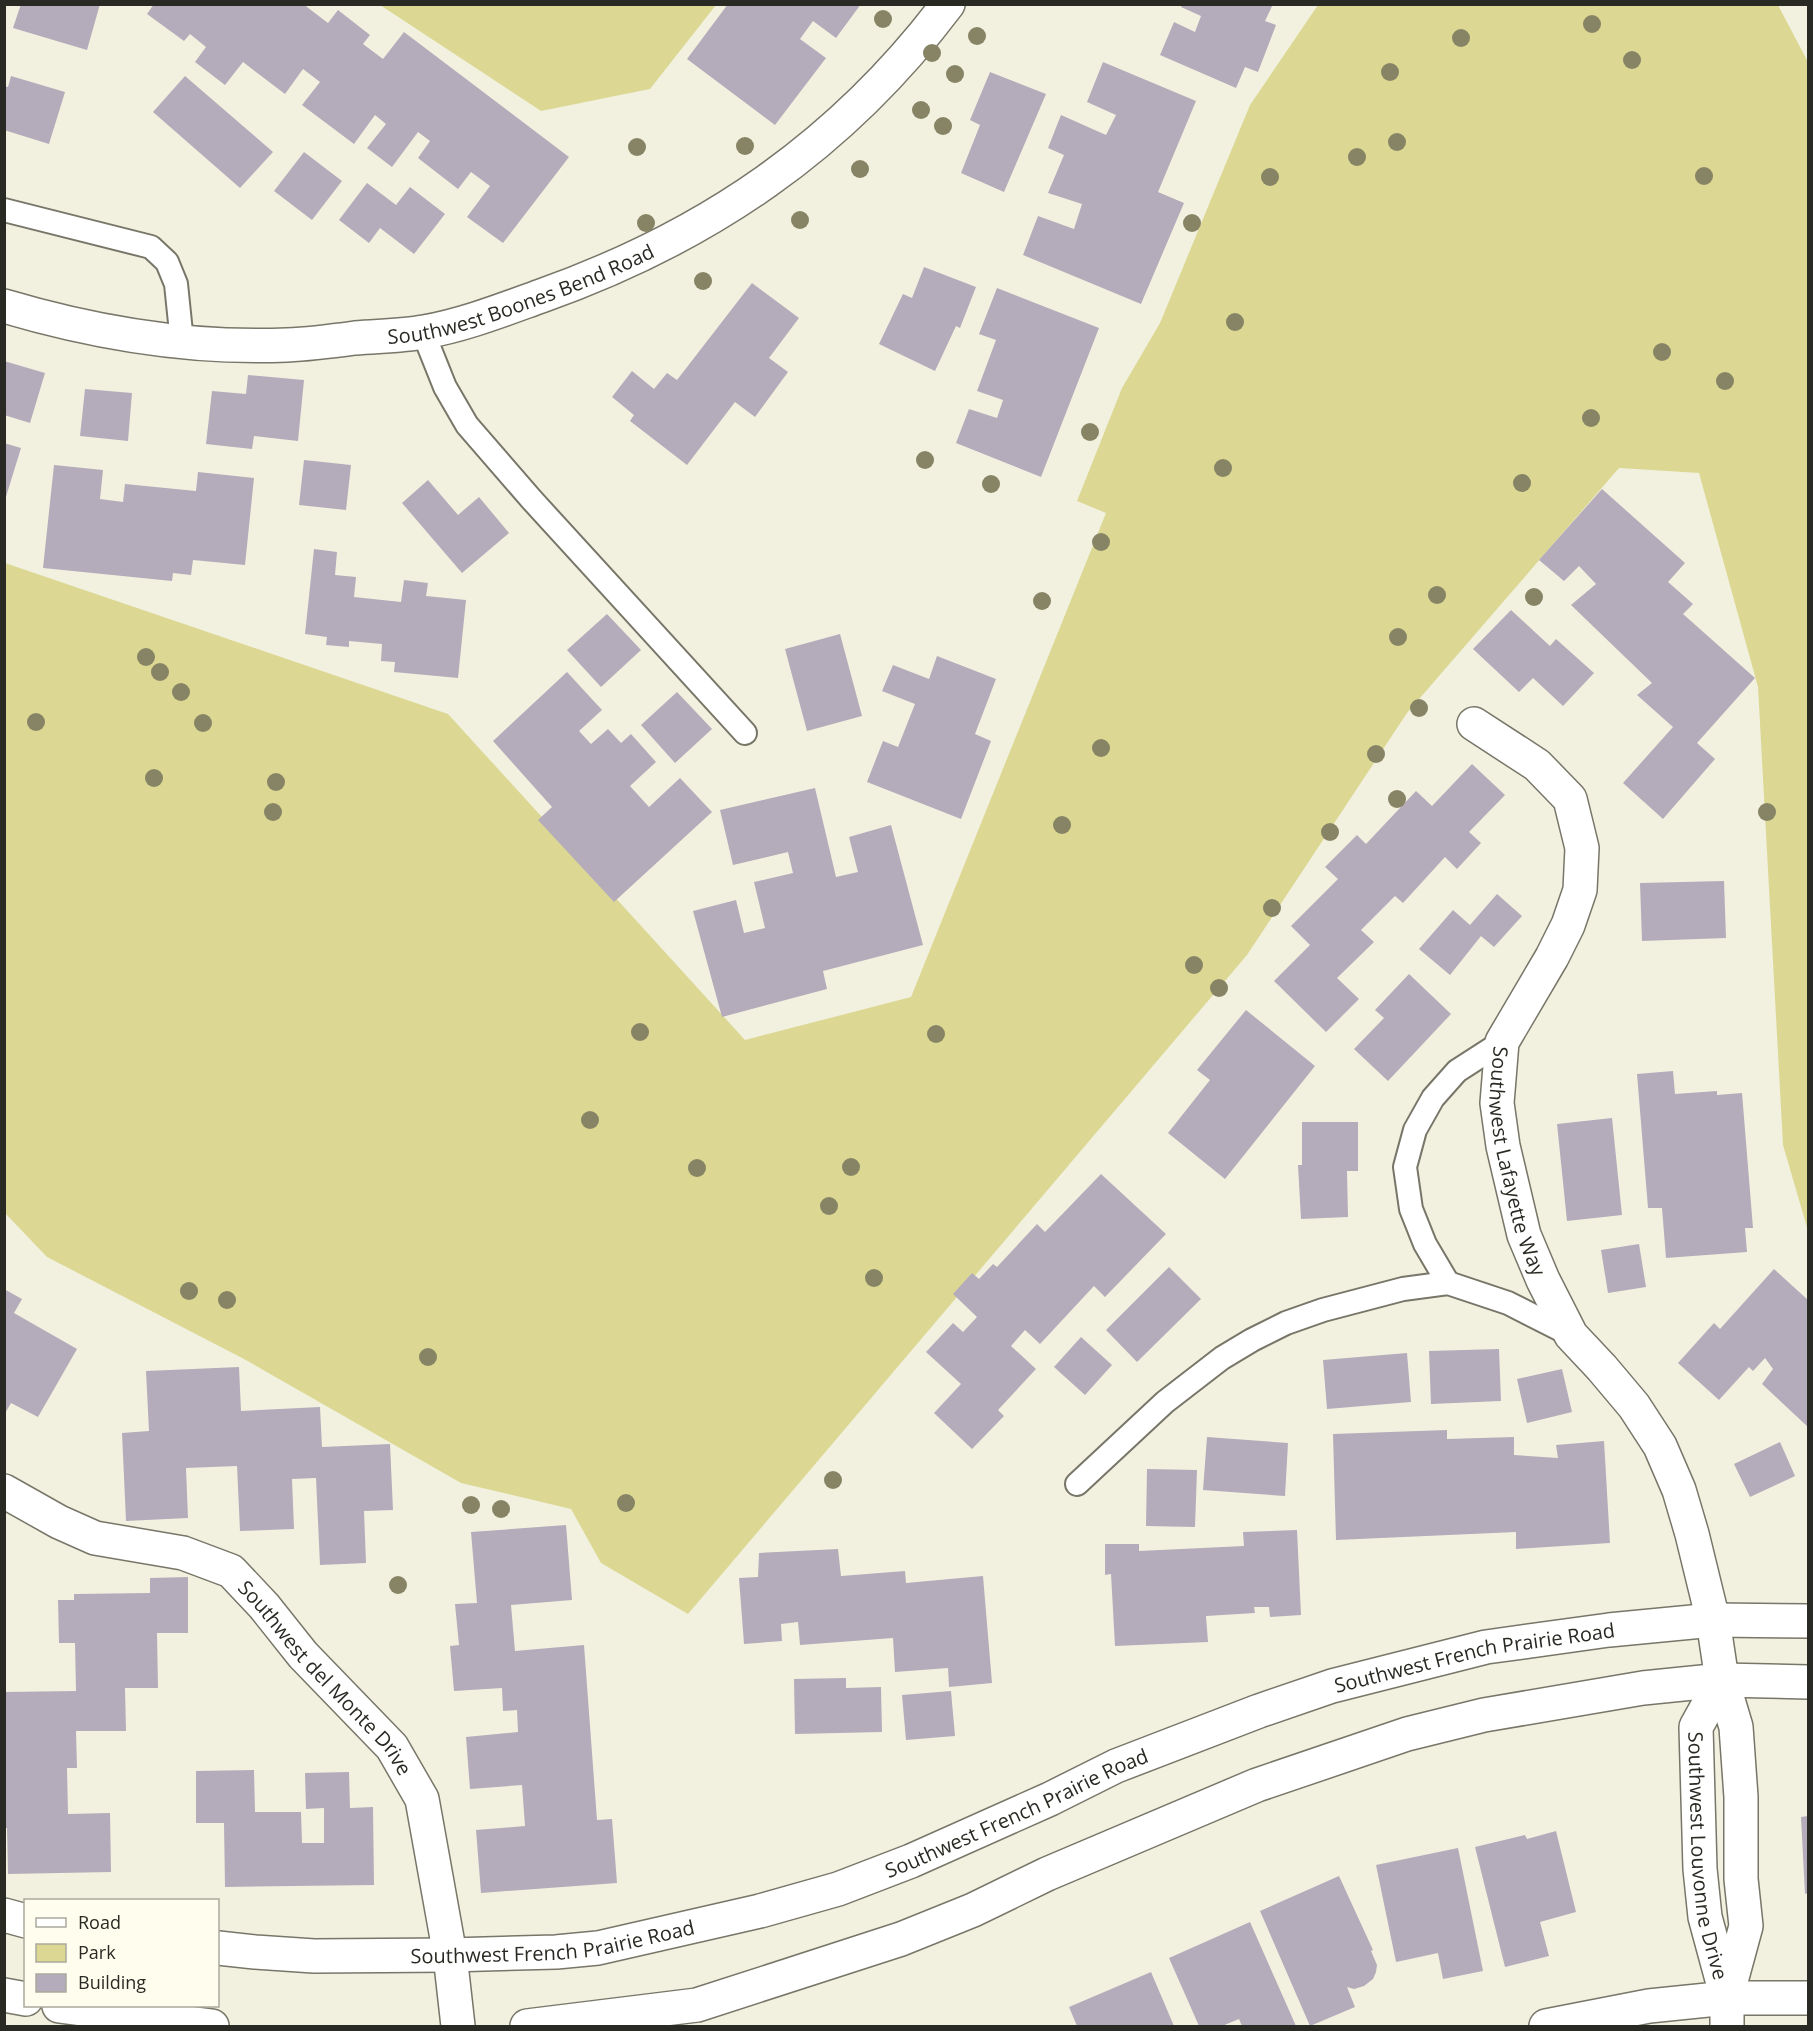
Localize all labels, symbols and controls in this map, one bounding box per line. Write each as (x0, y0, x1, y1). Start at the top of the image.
street label: Southwest Boones Bend Road (387, 237, 658, 349)
street label: Southwest Lafayette Way (1483, 1045, 1553, 1280)
street label: Southwest del Monte Drive (233, 1574, 419, 1780)
street label: Southwest French Prairie Road (1331, 1616, 1617, 1698)
street label: Southwest Louvonne Drive (1683, 1731, 1735, 1983)
street label: Southwest French Prairie Road (881, 1742, 1152, 1883)
legend (24, 1899, 219, 2007)
text: Road (78, 1910, 121, 1934)
street label: Southwest French Prairie Road (410, 1913, 697, 1969)
text: Park (78, 1940, 116, 1964)
text: Building (78, 1970, 146, 1994)

